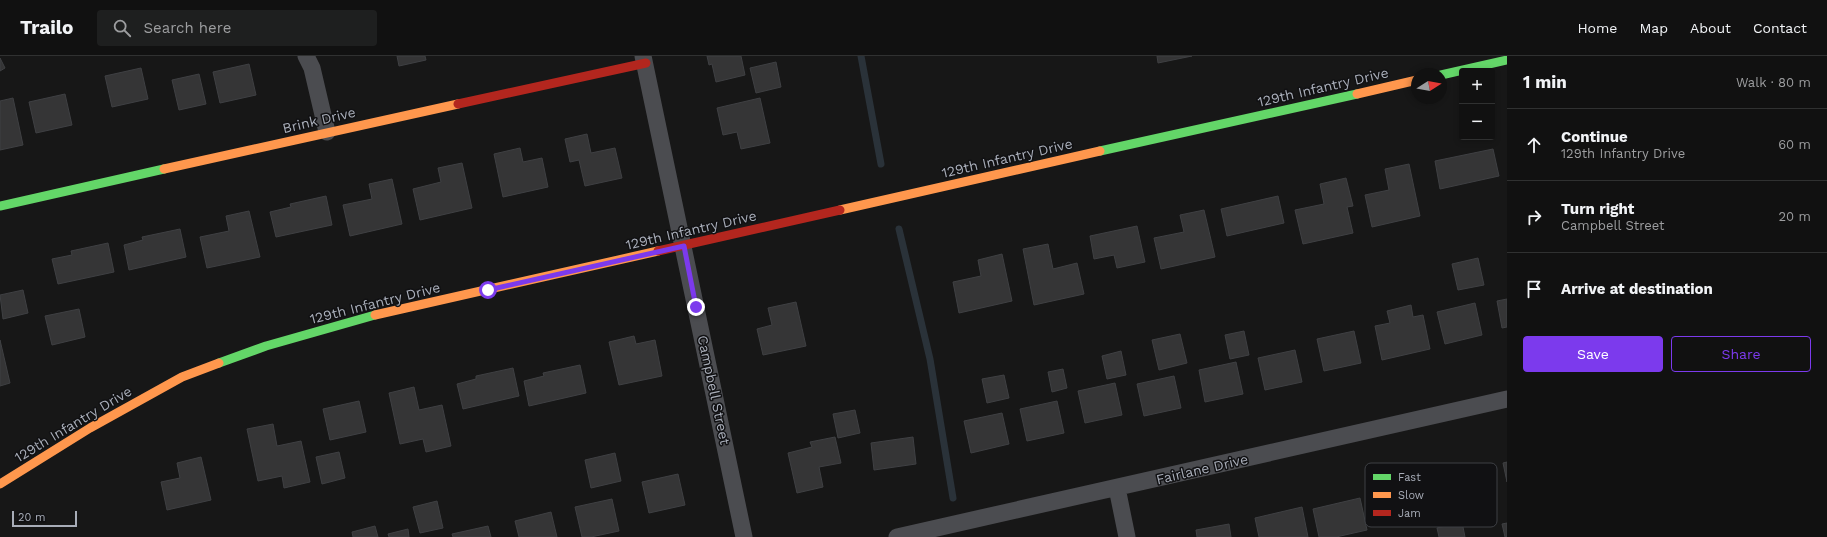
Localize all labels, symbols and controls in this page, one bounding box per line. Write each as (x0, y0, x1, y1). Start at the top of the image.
search box (97, 10, 377, 46)
text: Trailo (20, 16, 73, 39)
icon: search (111, 17, 133, 39)
text: Search here (143, 19, 231, 37)
text: Home (1577, 20, 1617, 36)
text: Map (1639, 20, 1668, 36)
text: About (1690, 20, 1731, 36)
text: Contact (1753, 20, 1807, 36)
street label: 129th Infantry Drive (1256, 64, 1390, 110)
north arrow (1411, 68, 1447, 104)
map controls (1459, 68, 1495, 140)
button: + (1459, 68, 1495, 104)
text: 1 min (1523, 72, 1567, 92)
text: Walk · 80 m (1736, 75, 1811, 90)
street label: Brink Drive (281, 104, 357, 136)
button: − (1459, 104, 1495, 140)
text: Continue (1561, 128, 1628, 146)
icon: ahead (1523, 134, 1545, 156)
street label: 129th Infantry Drive (940, 135, 1074, 181)
text: 60 m (1778, 137, 1811, 152)
text: 129th Infantry Drive (1561, 146, 1685, 161)
text: Turn right (1561, 200, 1634, 218)
icon: right (1523, 206, 1545, 228)
street label: 129th Infantry Drive (624, 207, 758, 253)
text: 20 m (1779, 209, 1811, 224)
text: Campbell Street (1561, 218, 1665, 233)
icon: arrive (1523, 278, 1545, 300)
street label: 129th Infantry Drive (308, 279, 442, 327)
text: Arrive at destination (1561, 280, 1713, 298)
route start (479, 281, 497, 299)
route end (687, 298, 705, 316)
street label: Campbell Street (695, 334, 733, 446)
button: Save (1523, 336, 1663, 372)
button: Share (1671, 336, 1811, 372)
street label: 129th Infantry Drive (12, 383, 134, 465)
street label: Fairlane Drive (1155, 451, 1249, 487)
legend (1365, 463, 1497, 527)
text: Fast (1398, 471, 1421, 484)
text: Slow (1398, 489, 1424, 502)
text: Jam (1398, 507, 1421, 520)
scale bar (12, 509, 77, 528)
text: 20 m (18, 511, 46, 524)

